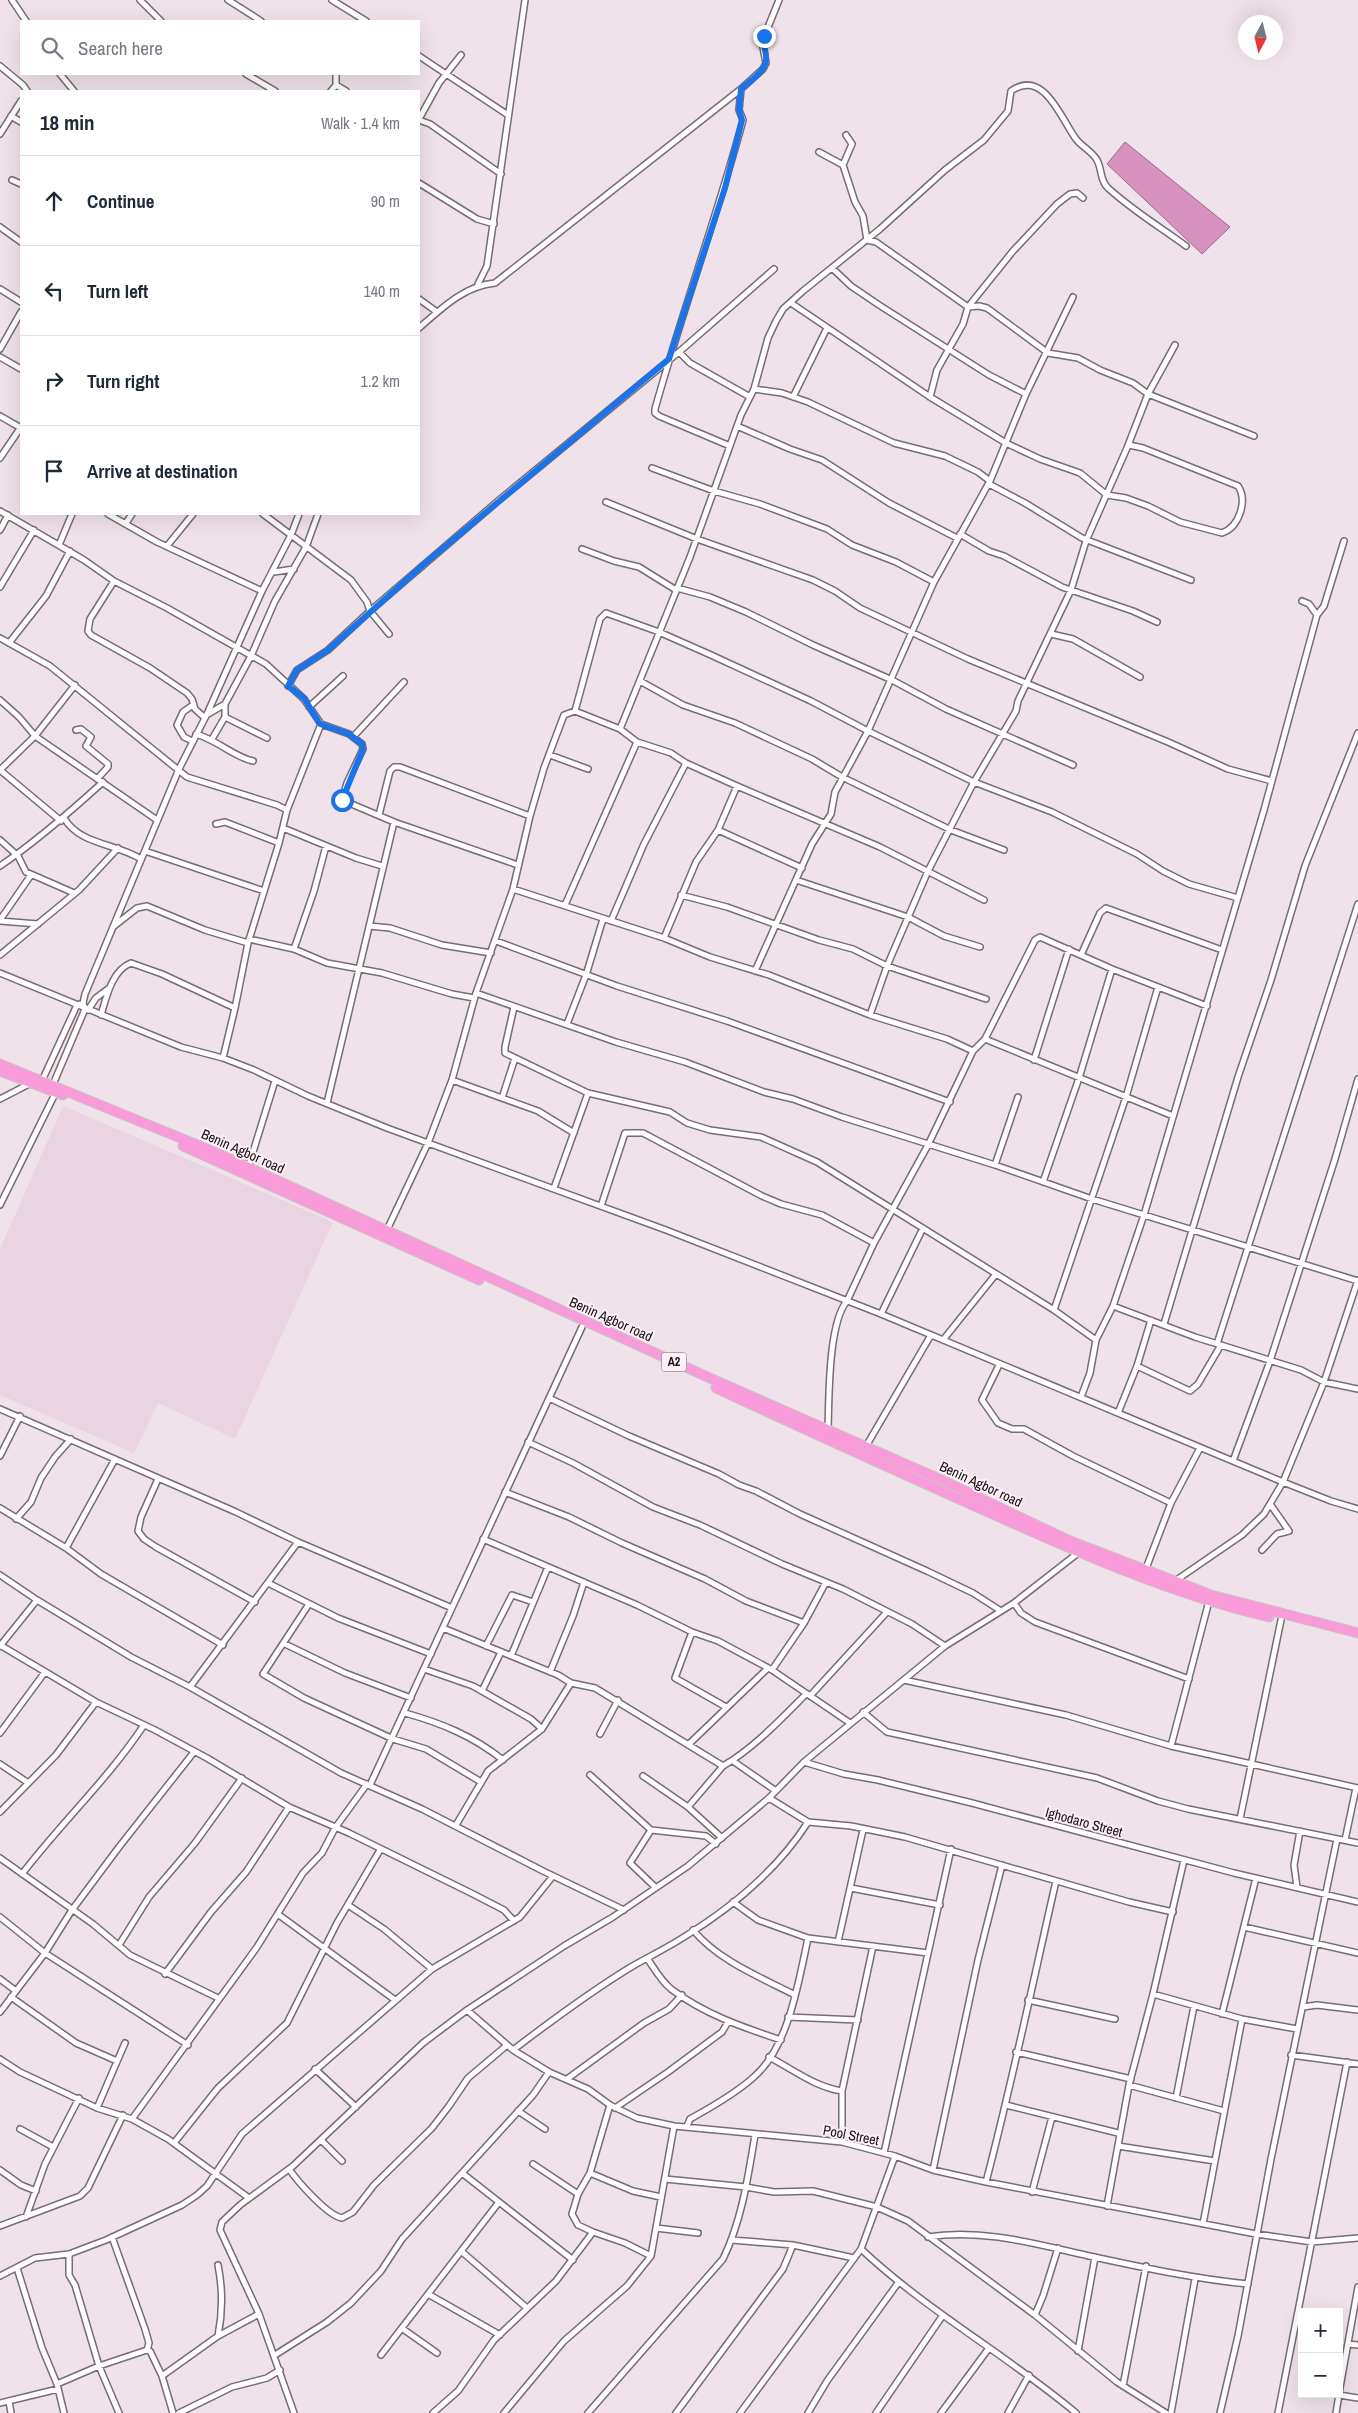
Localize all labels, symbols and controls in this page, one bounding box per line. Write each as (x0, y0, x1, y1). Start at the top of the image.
north arrow (1238, 15, 1283, 60)
search box (20, 20, 420, 75)
route end (753, 25, 776, 48)
icon: search (38, 34, 66, 62)
text: Search here (78, 35, 163, 61)
text: 18 min (40, 108, 95, 137)
text: Walk · 1.4 km (321, 112, 400, 134)
icon: ahead (40, 187, 68, 215)
text: Continue (87, 188, 155, 214)
text: 90 m (371, 190, 400, 212)
icon: left (40, 277, 68, 305)
text: Turn left (87, 278, 148, 304)
text: 140 m (364, 280, 400, 302)
icon: right (40, 367, 68, 395)
text: Turn right (87, 368, 159, 394)
text: 1.2 km (361, 370, 400, 392)
icon: arrive (40, 457, 68, 485)
text: Arrive at destination (87, 458, 238, 484)
route start (331, 789, 354, 812)
street label: Benin Agbor road (199, 1125, 287, 1177)
street label: Benin Agbor road (567, 1293, 655, 1345)
road number: A2 (662, 1352, 686, 1371)
street label: Benin Agbor road (937, 1457, 1025, 1511)
street label: Ighodaro Street (1043, 1803, 1125, 1841)
street label: Pool Street (821, 2121, 881, 2149)
map controls (1298, 2308, 1343, 2398)
button: + (1298, 2308, 1343, 2353)
button: − (1298, 2353, 1343, 2398)

